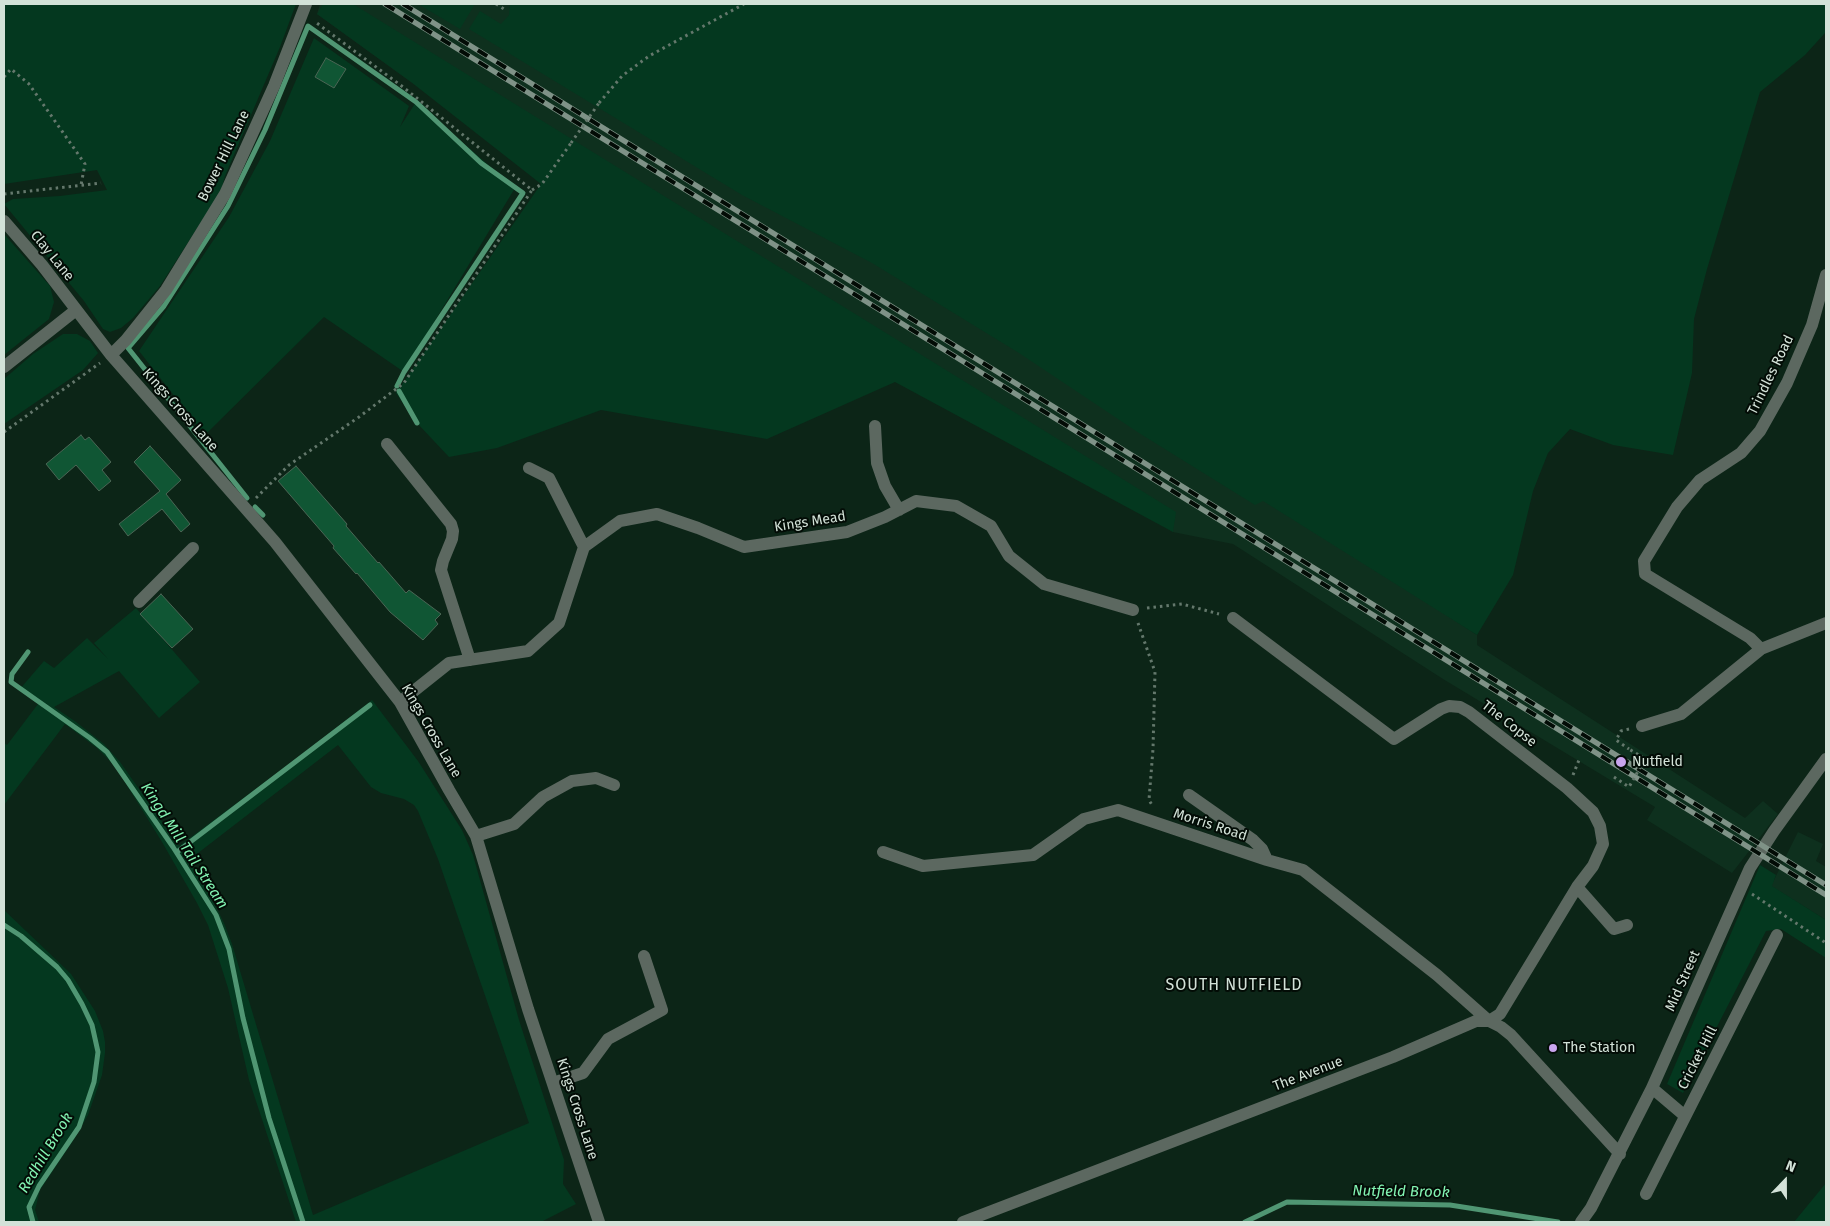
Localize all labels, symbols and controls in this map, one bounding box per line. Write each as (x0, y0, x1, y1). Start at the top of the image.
street label: Bower Hill Lane (195, 108, 253, 204)
street label: Clay Lane (27, 227, 77, 285)
street label: Trindles Road (1744, 332, 1798, 418)
street label: Kings Cross Lane (138, 365, 222, 455)
street label: Kings Mead (773, 508, 847, 536)
street label: Kings Cross Lane (397, 681, 465, 781)
street label: The Copse (1478, 697, 1540, 751)
place label: Nutfield (1632, 754, 1683, 770)
marker: Nutfield (1614, 755, 1628, 769)
water label: Kingd Mill Tail Stream (137, 780, 231, 912)
street label: Morris Road (1171, 805, 1249, 845)
street label: Mid Street (1662, 948, 1704, 1014)
district label: SOUTH NUTFIELD (1164, 976, 1304, 996)
street label: Cricket Hill (1675, 1024, 1721, 1092)
place label: The Station (1563, 1040, 1635, 1056)
marker: The Station (1547, 1042, 1559, 1054)
street label: The Avenue (1271, 1053, 1345, 1095)
street label: Kings Cross Lane (553, 1056, 601, 1162)
water label: Redhill Brook (15, 1110, 77, 1196)
north arrow (1760, 1156, 1810, 1206)
text: N (1783, 1157, 1798, 1176)
water label: Nutfield Brook (1352, 1182, 1450, 1202)

